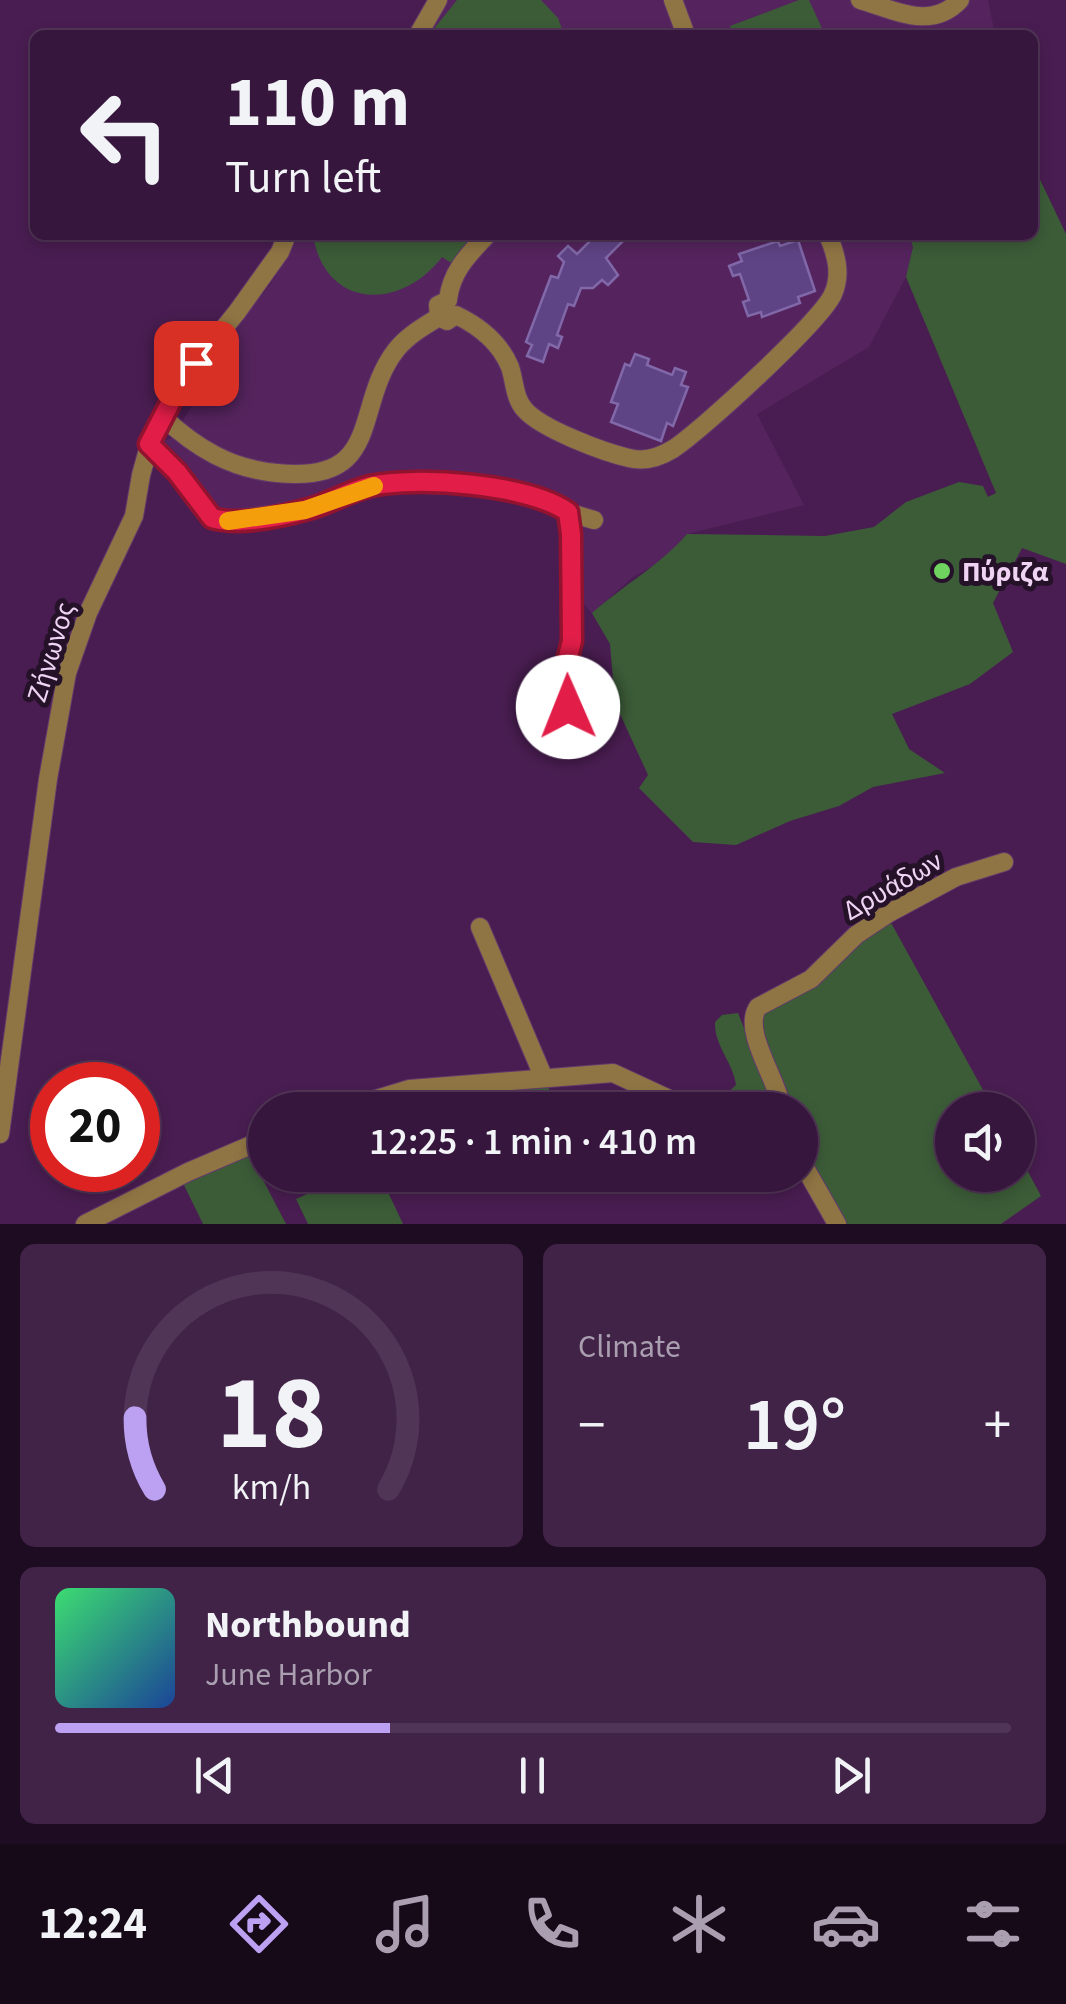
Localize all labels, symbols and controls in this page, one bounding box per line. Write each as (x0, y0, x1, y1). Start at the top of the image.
text: 110 m (225, 53, 410, 153)
icon: left (60, 70, 190, 200)
text: Turn left (225, 146, 381, 210)
pin (154, 321, 239, 406)
icon: arrive (169, 336, 224, 391)
place label: Πύριζα (962, 552, 1049, 592)
marker: Πύριζα (931, 560, 953, 582)
street label: Ζήνωνος (17, 597, 85, 707)
position arrow (516, 655, 620, 759)
street label: Δρυάδων (835, 841, 950, 930)
speed limit sign: 20 (30, 1062, 160, 1192)
map controls (935, 1092, 1035, 1192)
button: sound (935, 1092, 1035, 1192)
text: 12:25 · 1 min · 410 m (369, 1115, 697, 1169)
text: Climate (578, 1324, 681, 1370)
text: 18 (217, 1341, 326, 1489)
text: 19° (743, 1372, 846, 1479)
text: − (578, 1387, 605, 1465)
text: + (984, 1387, 1011, 1465)
text: km/h (232, 1462, 311, 1513)
text: Northbound (205, 1598, 411, 1652)
text: June Harbor (205, 1652, 372, 1698)
icon: previous (187, 1748, 242, 1803)
icon: pause (505, 1748, 560, 1803)
icon: next (824, 1748, 879, 1803)
icon: directions (224, 1889, 294, 1959)
icon: music (370, 1889, 440, 1959)
icon: phone (517, 1889, 587, 1959)
icon: climate (664, 1889, 734, 1959)
icon: car (811, 1889, 881, 1959)
icon: filters (958, 1889, 1028, 1959)
text: 12:24 (38, 1892, 147, 1956)

